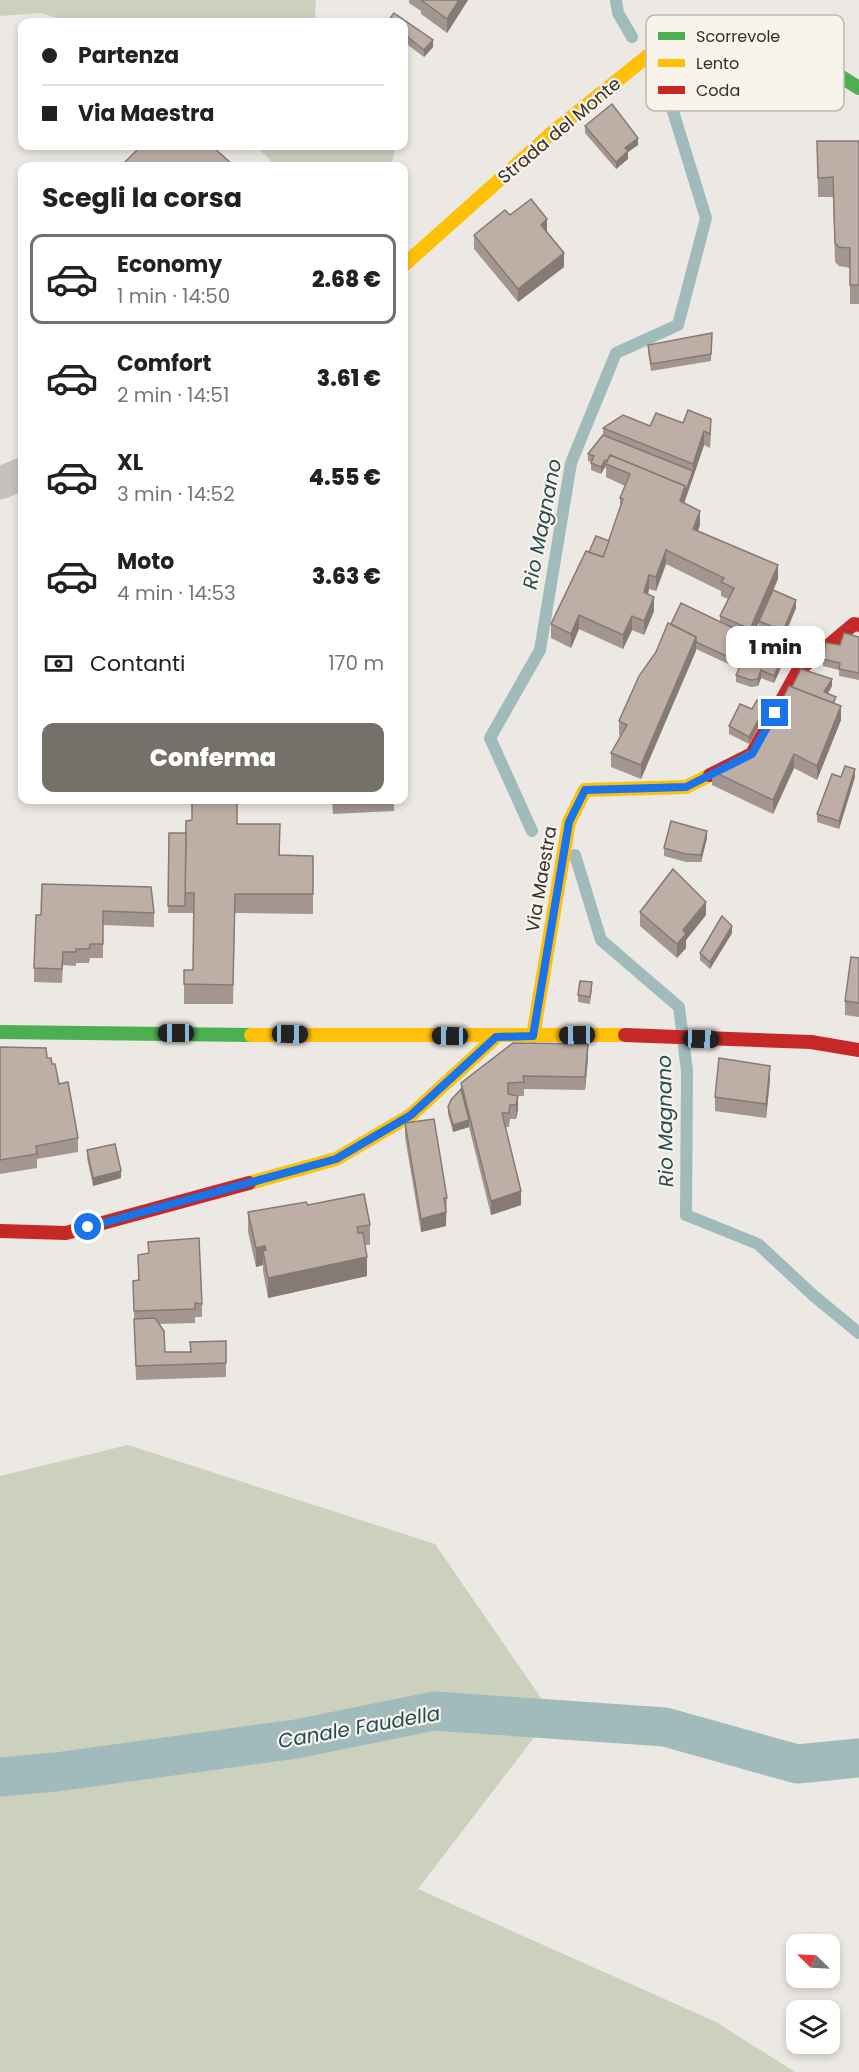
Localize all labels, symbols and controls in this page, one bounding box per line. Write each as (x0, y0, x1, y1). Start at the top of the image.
legend (646, 15, 844, 111)
text: Scorrevole (696, 25, 780, 48)
text: Partenza (78, 40, 179, 71)
text: Lento (696, 52, 739, 75)
street label: Strada del Monte (492, 71, 626, 189)
text: Coda (696, 79, 740, 102)
text: Via Maestra (78, 98, 214, 129)
text: Scegli la corsa (42, 179, 242, 216)
text: Economy (117, 249, 222, 280)
icon: car (45, 252, 99, 306)
text: 2.68 € (312, 264, 381, 295)
text: 1 min · 14:50 (117, 282, 230, 310)
text: Comfort (117, 348, 211, 379)
icon: car (45, 351, 99, 405)
text: 3.61 € (317, 363, 381, 394)
text: 2 min · 14:51 (117, 381, 229, 409)
text: XL (117, 447, 143, 478)
icon: car (45, 450, 99, 504)
water label: Rio Magnano (516, 457, 568, 591)
text: 4.55 € (309, 462, 381, 493)
text: 3 min · 14:52 (117, 480, 235, 508)
text: Moto (117, 546, 174, 577)
icon: car (45, 549, 99, 603)
text: 3.63 € (312, 561, 381, 592)
text: 4 min · 14:53 (117, 579, 236, 607)
callout: 1 min (726, 626, 824, 668)
text: 1 min (749, 633, 802, 661)
icon: cash (42, 647, 75, 680)
text: Contanti (90, 648, 186, 679)
text: 170 m (328, 649, 384, 677)
route end (761, 699, 788, 726)
button: Conferma (42, 723, 384, 792)
street label: Via Maestra (519, 824, 563, 934)
car (158, 1024, 194, 1042)
car (272, 1025, 308, 1043)
car (559, 1026, 595, 1044)
car (432, 1027, 468, 1045)
car (683, 1029, 719, 1049)
water label: Rio Magnano (650, 1055, 680, 1187)
route start (74, 1213, 101, 1240)
water label: Canale Faudella (276, 1699, 442, 1755)
north arrow (786, 1934, 840, 1988)
map controls (786, 1934, 840, 2054)
button: layers (786, 2000, 840, 2054)

